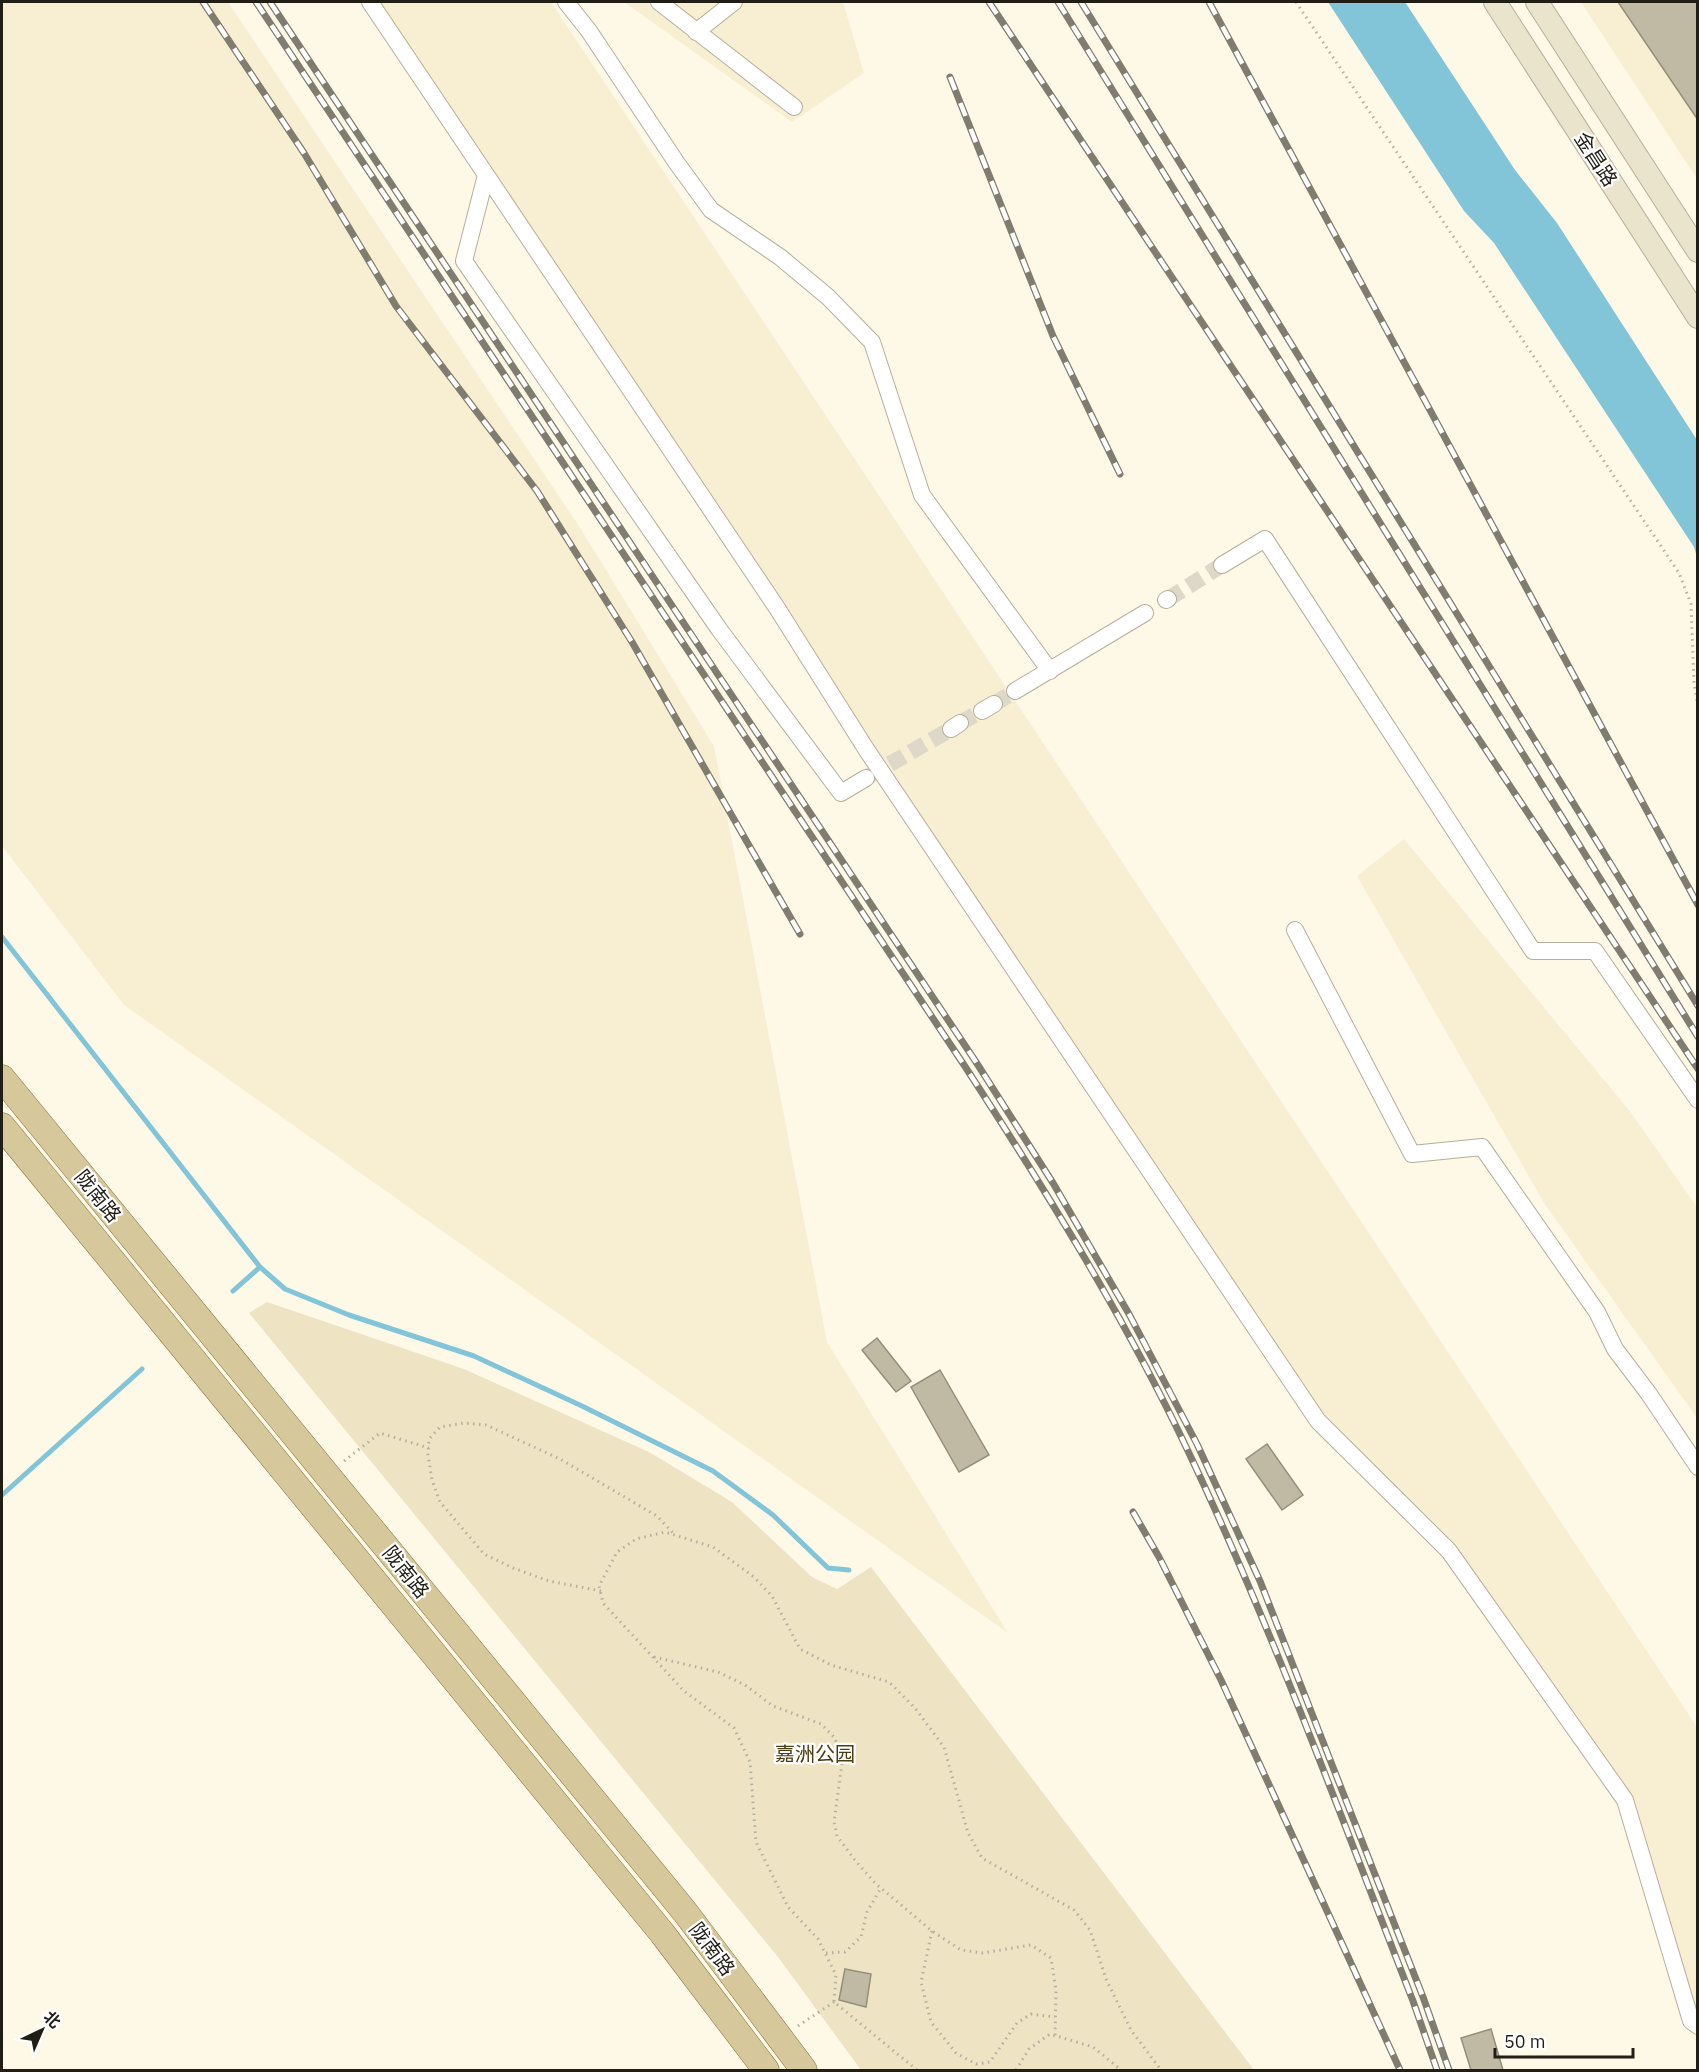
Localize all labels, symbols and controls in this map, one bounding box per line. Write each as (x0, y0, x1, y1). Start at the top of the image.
street label: 金昌路 (1569, 126, 1624, 191)
street label: 陇南路 (69, 1164, 128, 1227)
street label: 陇南路 (377, 1540, 436, 1603)
park label: 嘉洲公园 (775, 1740, 855, 1767)
street label: 陇南路 (684, 1917, 741, 1981)
north arrow (12, 2000, 72, 2060)
text: 北 (40, 2006, 65, 2032)
scale bar (1495, 2021, 1633, 2059)
text: 50 m (1504, 2030, 1546, 2053)

